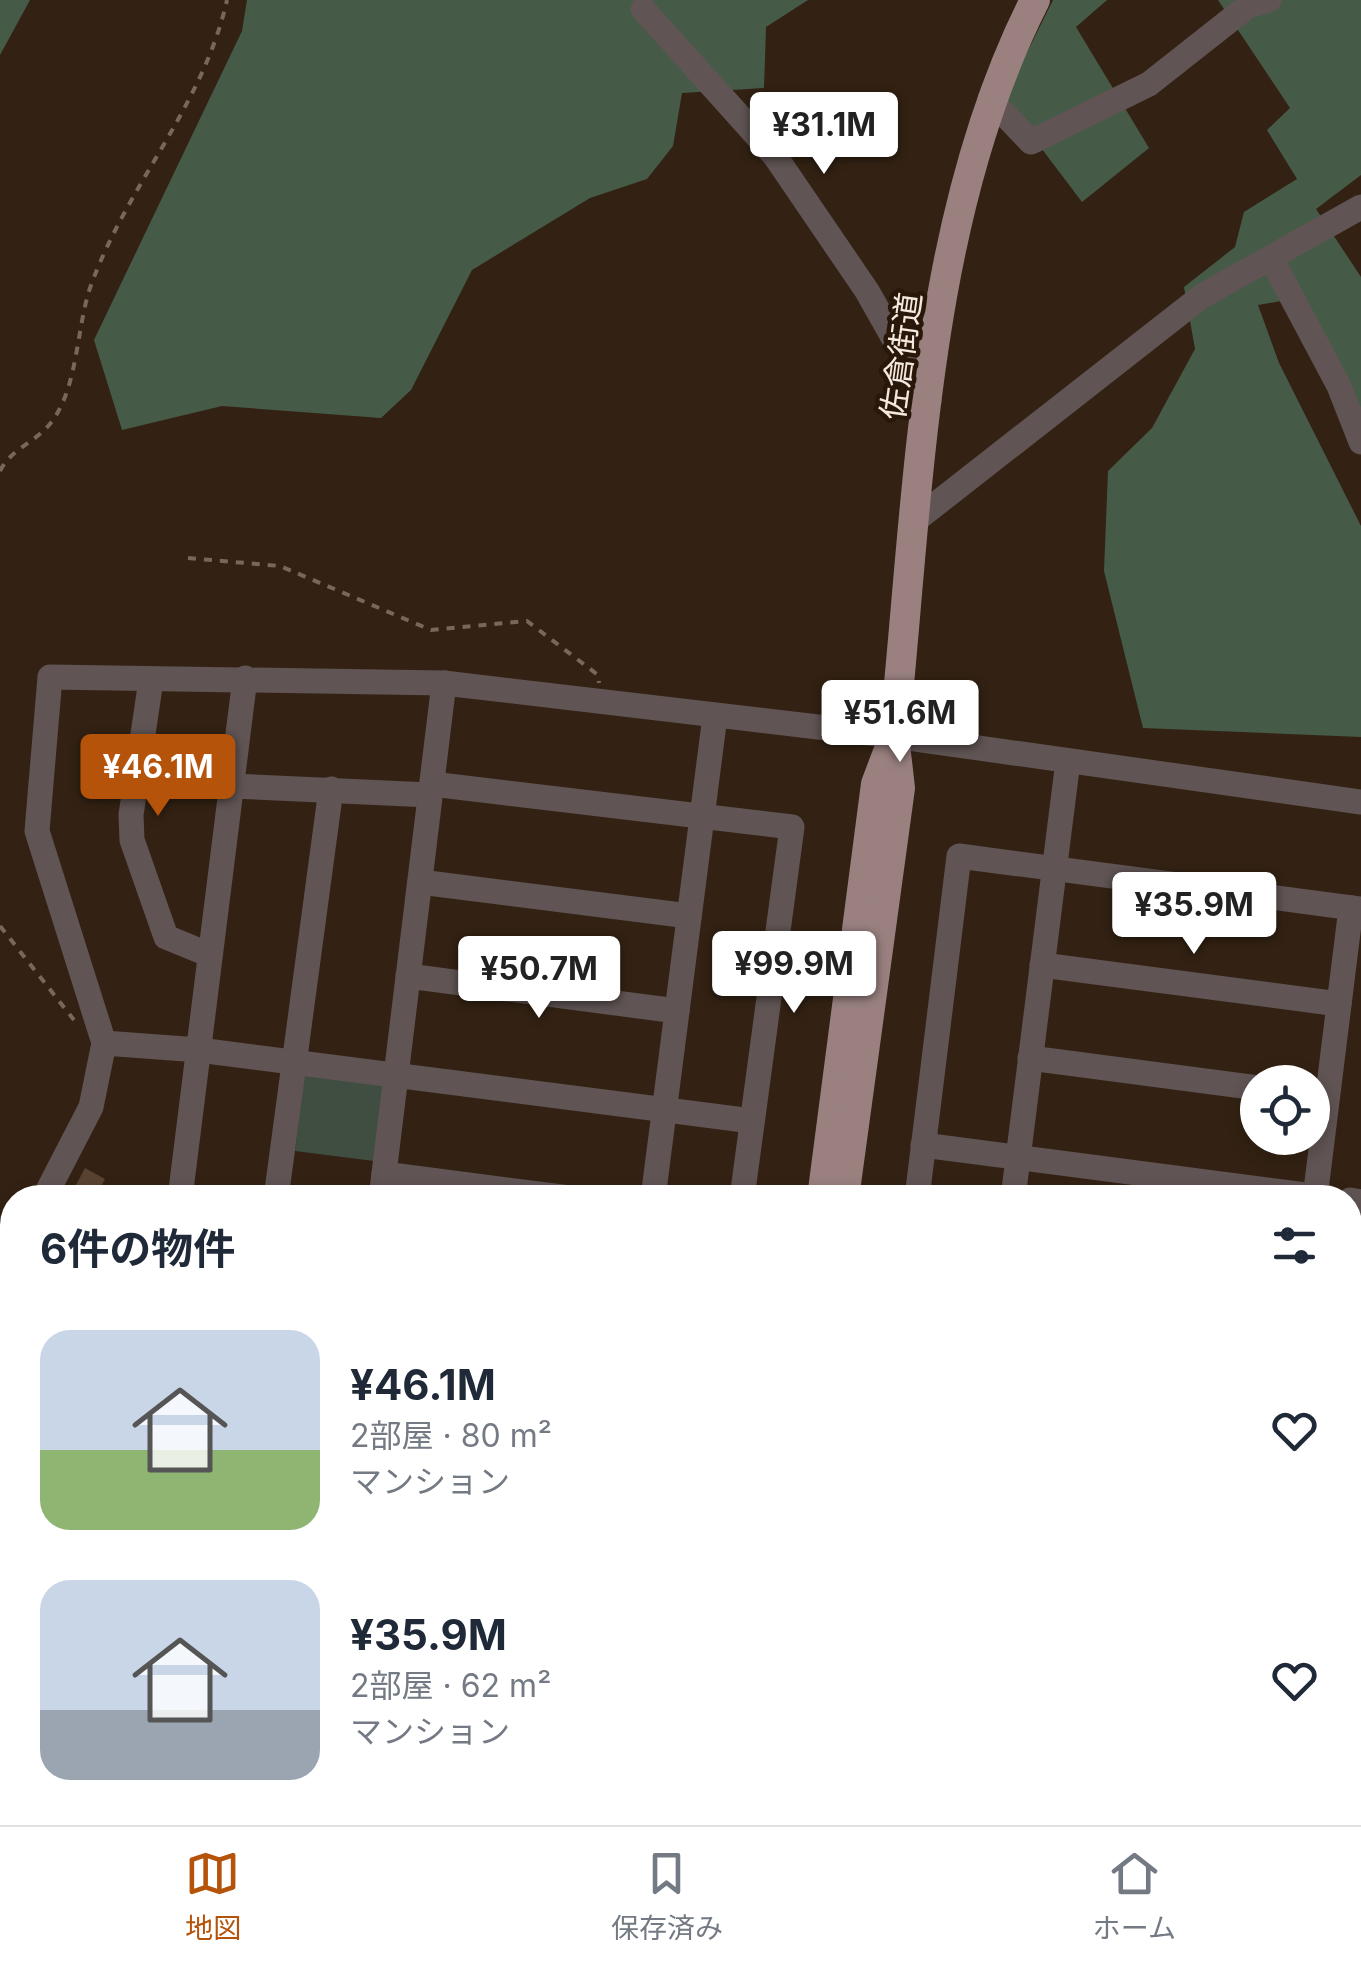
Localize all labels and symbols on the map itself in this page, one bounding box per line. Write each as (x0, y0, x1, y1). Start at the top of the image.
pin: ¥31.1M (743, 92, 905, 177)
street label: 佐倉街道 (873, 290, 929, 422)
pin: ¥51.6M (819, 680, 981, 765)
pin: ¥46.1M (77, 734, 239, 819)
pin: ¥35.9M (1113, 872, 1275, 957)
pin: ¥99.9M (713, 931, 875, 1016)
pin: ¥50.7M (458, 936, 620, 1021)

